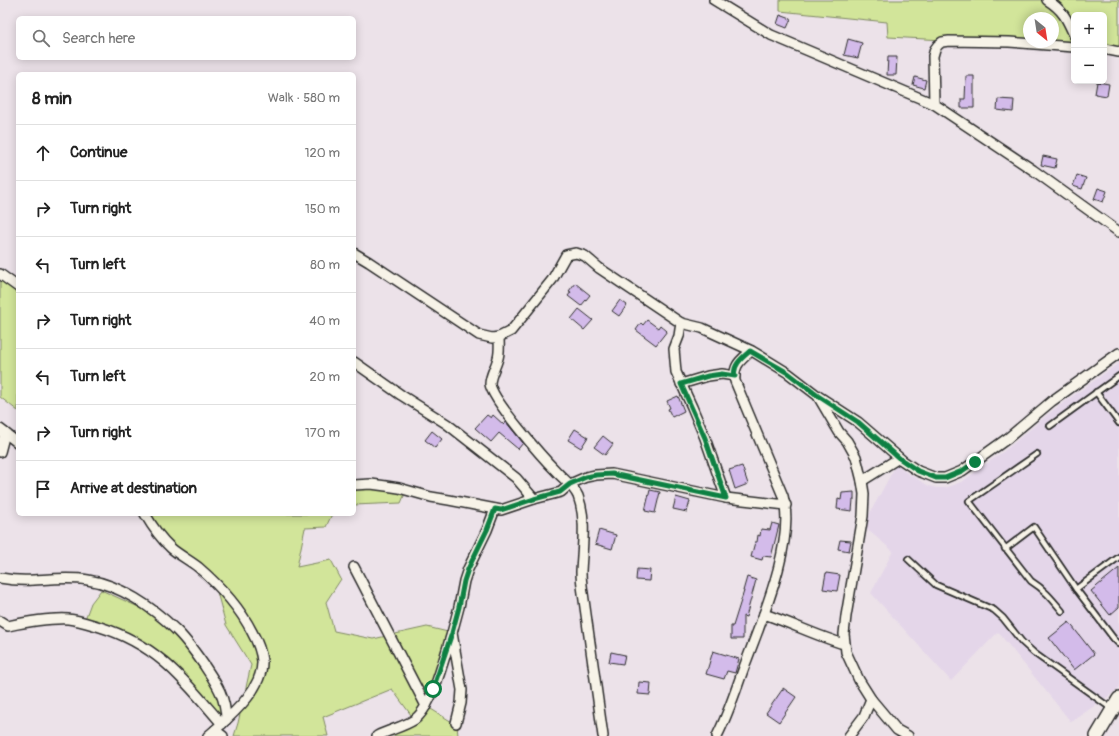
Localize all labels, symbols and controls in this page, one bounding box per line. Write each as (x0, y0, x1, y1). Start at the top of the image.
north arrow (1023, 12, 1059, 48)
map controls (1071, 12, 1107, 84)
button: + (1071, 12, 1107, 48)
search box (16, 16, 356, 60)
icon: search (30, 27, 52, 49)
text: Search here (62, 29, 135, 48)
button: − (1071, 48, 1107, 84)
text: 8 min (32, 88, 72, 109)
text: Walk · 580 m (268, 90, 340, 106)
icon: ahead (32, 142, 54, 164)
text: Continue (70, 143, 128, 162)
text: 120 m (304, 145, 340, 161)
icon: right (32, 198, 54, 220)
text: Turn right (70, 199, 131, 218)
text: 150 m (305, 201, 340, 217)
icon: left (32, 254, 54, 276)
text: Turn left (70, 255, 126, 274)
text: 80 m (310, 257, 340, 273)
icon: right (32, 310, 54, 332)
text: Turn right (70, 311, 131, 330)
text: 40 m (309, 313, 340, 329)
icon: left (32, 366, 54, 388)
text: Turn left (70, 367, 126, 386)
text: 20 m (309, 369, 340, 385)
icon: right (32, 422, 54, 444)
text: Turn right (70, 423, 131, 442)
text: 170 m (305, 425, 340, 441)
route end (966, 453, 984, 471)
icon: arrive (32, 478, 54, 500)
text: Arrive at destination (70, 479, 197, 498)
route start (424, 680, 442, 698)

